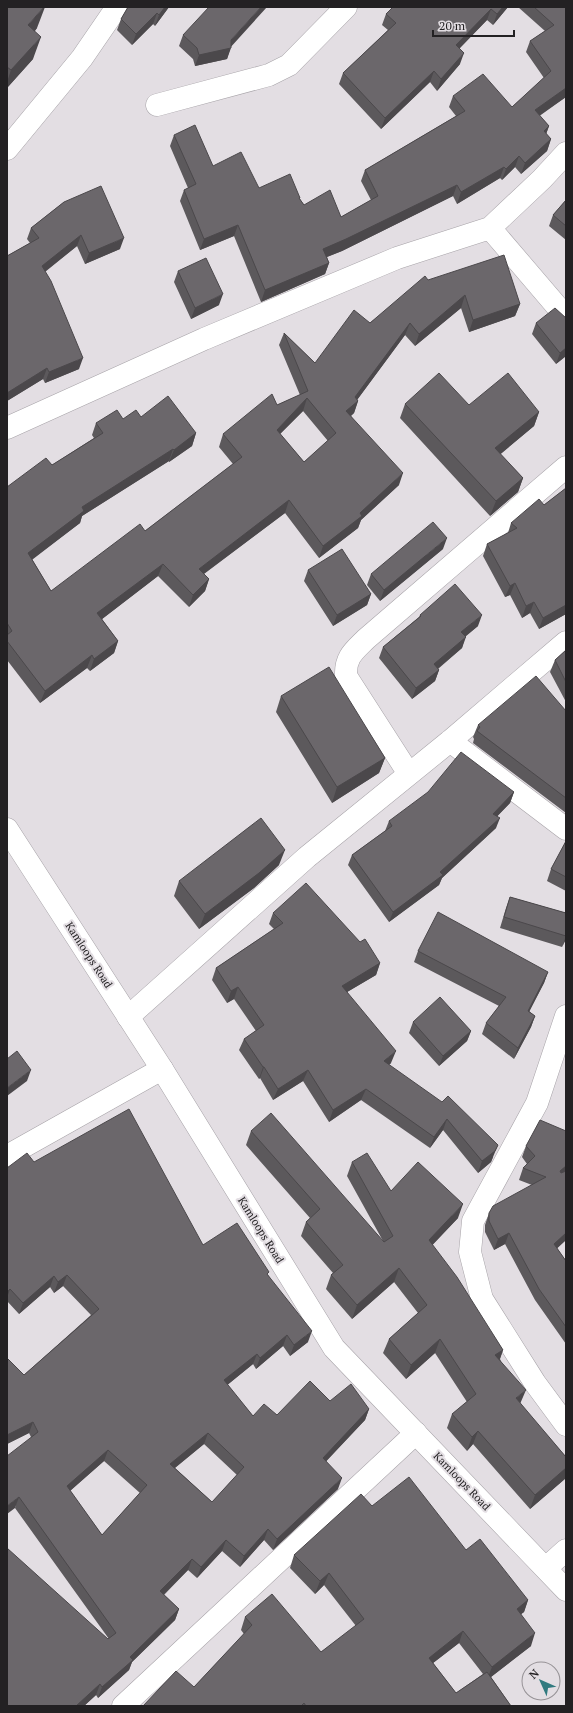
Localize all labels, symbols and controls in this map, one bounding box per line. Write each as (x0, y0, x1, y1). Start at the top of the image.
scale bar (433, 12, 514, 38)
text: 20 m (439, 18, 466, 33)
street label: Kamloops Road (62, 919, 116, 991)
street label: Kamloops Road (235, 1194, 287, 1266)
street label: Kamloops Road (431, 1449, 493, 1513)
north arrow (521, 1661, 561, 1701)
text: N (526, 1666, 542, 1682)

